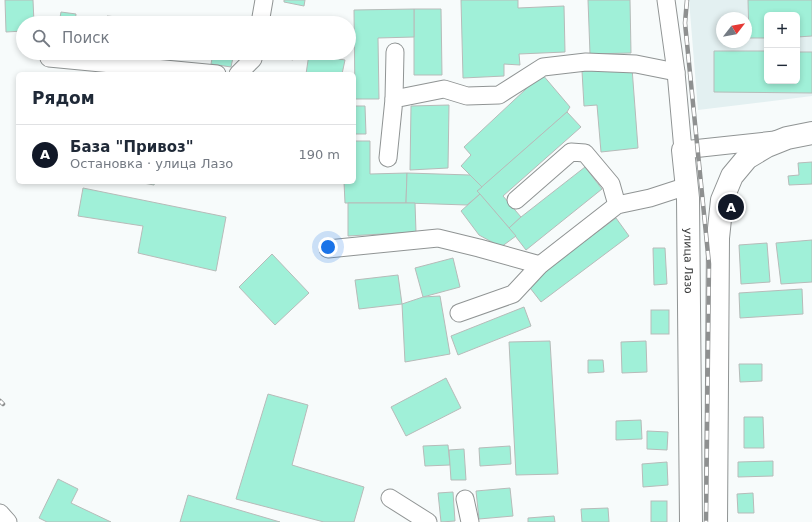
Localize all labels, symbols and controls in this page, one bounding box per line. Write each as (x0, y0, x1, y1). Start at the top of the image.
north arrow (716, 12, 752, 48)
map controls (764, 12, 800, 84)
button: + (764, 12, 800, 48)
search box (16, 16, 356, 60)
icon: search (30, 27, 52, 49)
text: Поиск (62, 29, 110, 47)
button: − (764, 48, 800, 84)
text: Рядом (32, 88, 95, 108)
text: База "Привоз" (70, 138, 194, 156)
text: A (40, 147, 50, 162)
text: 190 m (298, 147, 340, 162)
text: Остановка · улица Лазо (70, 156, 233, 171)
pin: A (718, 192, 744, 222)
street label: улица Лазо (682, 228, 695, 294)
your location (318, 237, 338, 257)

